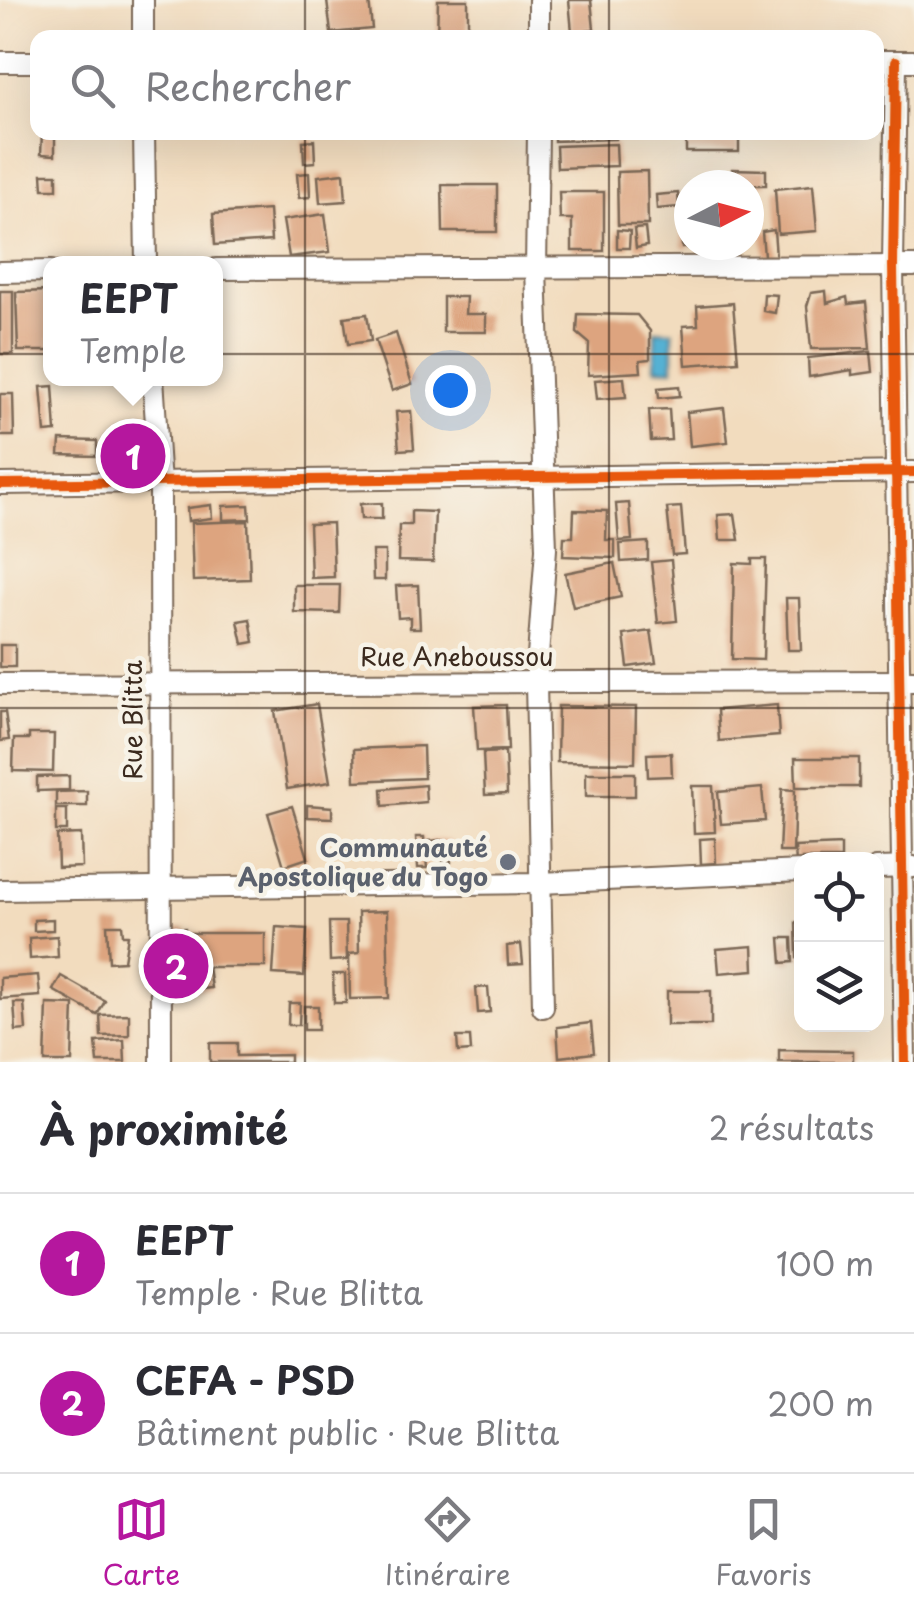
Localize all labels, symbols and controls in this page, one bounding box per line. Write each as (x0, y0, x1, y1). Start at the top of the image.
search box (30, 30, 884, 140)
text: Rechercher (145, 57, 351, 114)
icon: search (65, 58, 120, 113)
north arrow (674, 170, 764, 260)
popup (43, 256, 223, 386)
text: EEPT (80, 269, 177, 326)
text: Temple (80, 326, 186, 374)
your location (425, 365, 476, 416)
pin: 1 (100, 418, 166, 494)
street label: Rue Aneboussou (360, 637, 554, 675)
street label: Rue Blitta (113, 660, 151, 780)
place label: Communauté Apostolique du Togo (238, 828, 488, 895)
marker: Communauté Apostolique du Togo (497, 851, 519, 873)
map controls (794, 852, 884, 1032)
button: locate (794, 852, 884, 942)
pin: 2 (144, 928, 208, 1004)
button: layers (794, 942, 884, 1032)
text: À proximité (40, 1096, 288, 1159)
text: 2 résultats (709, 1103, 874, 1151)
text: EEPT (135, 1211, 233, 1268)
text: 1 (65, 1239, 80, 1287)
text: 100 m (776, 1239, 874, 1287)
text: Temple · Rue Blitta (135, 1268, 423, 1316)
text: CEFA - PSD (135, 1351, 355, 1408)
text: 2 (61, 1379, 84, 1427)
text: 200 m (767, 1379, 874, 1427)
text: Bâtiment public · Rue Blitta (135, 1408, 559, 1456)
tab: Carte (102, 1492, 180, 1595)
tab: Itinéraire (385, 1492, 511, 1595)
tab: Favoris (715, 1492, 812, 1595)

